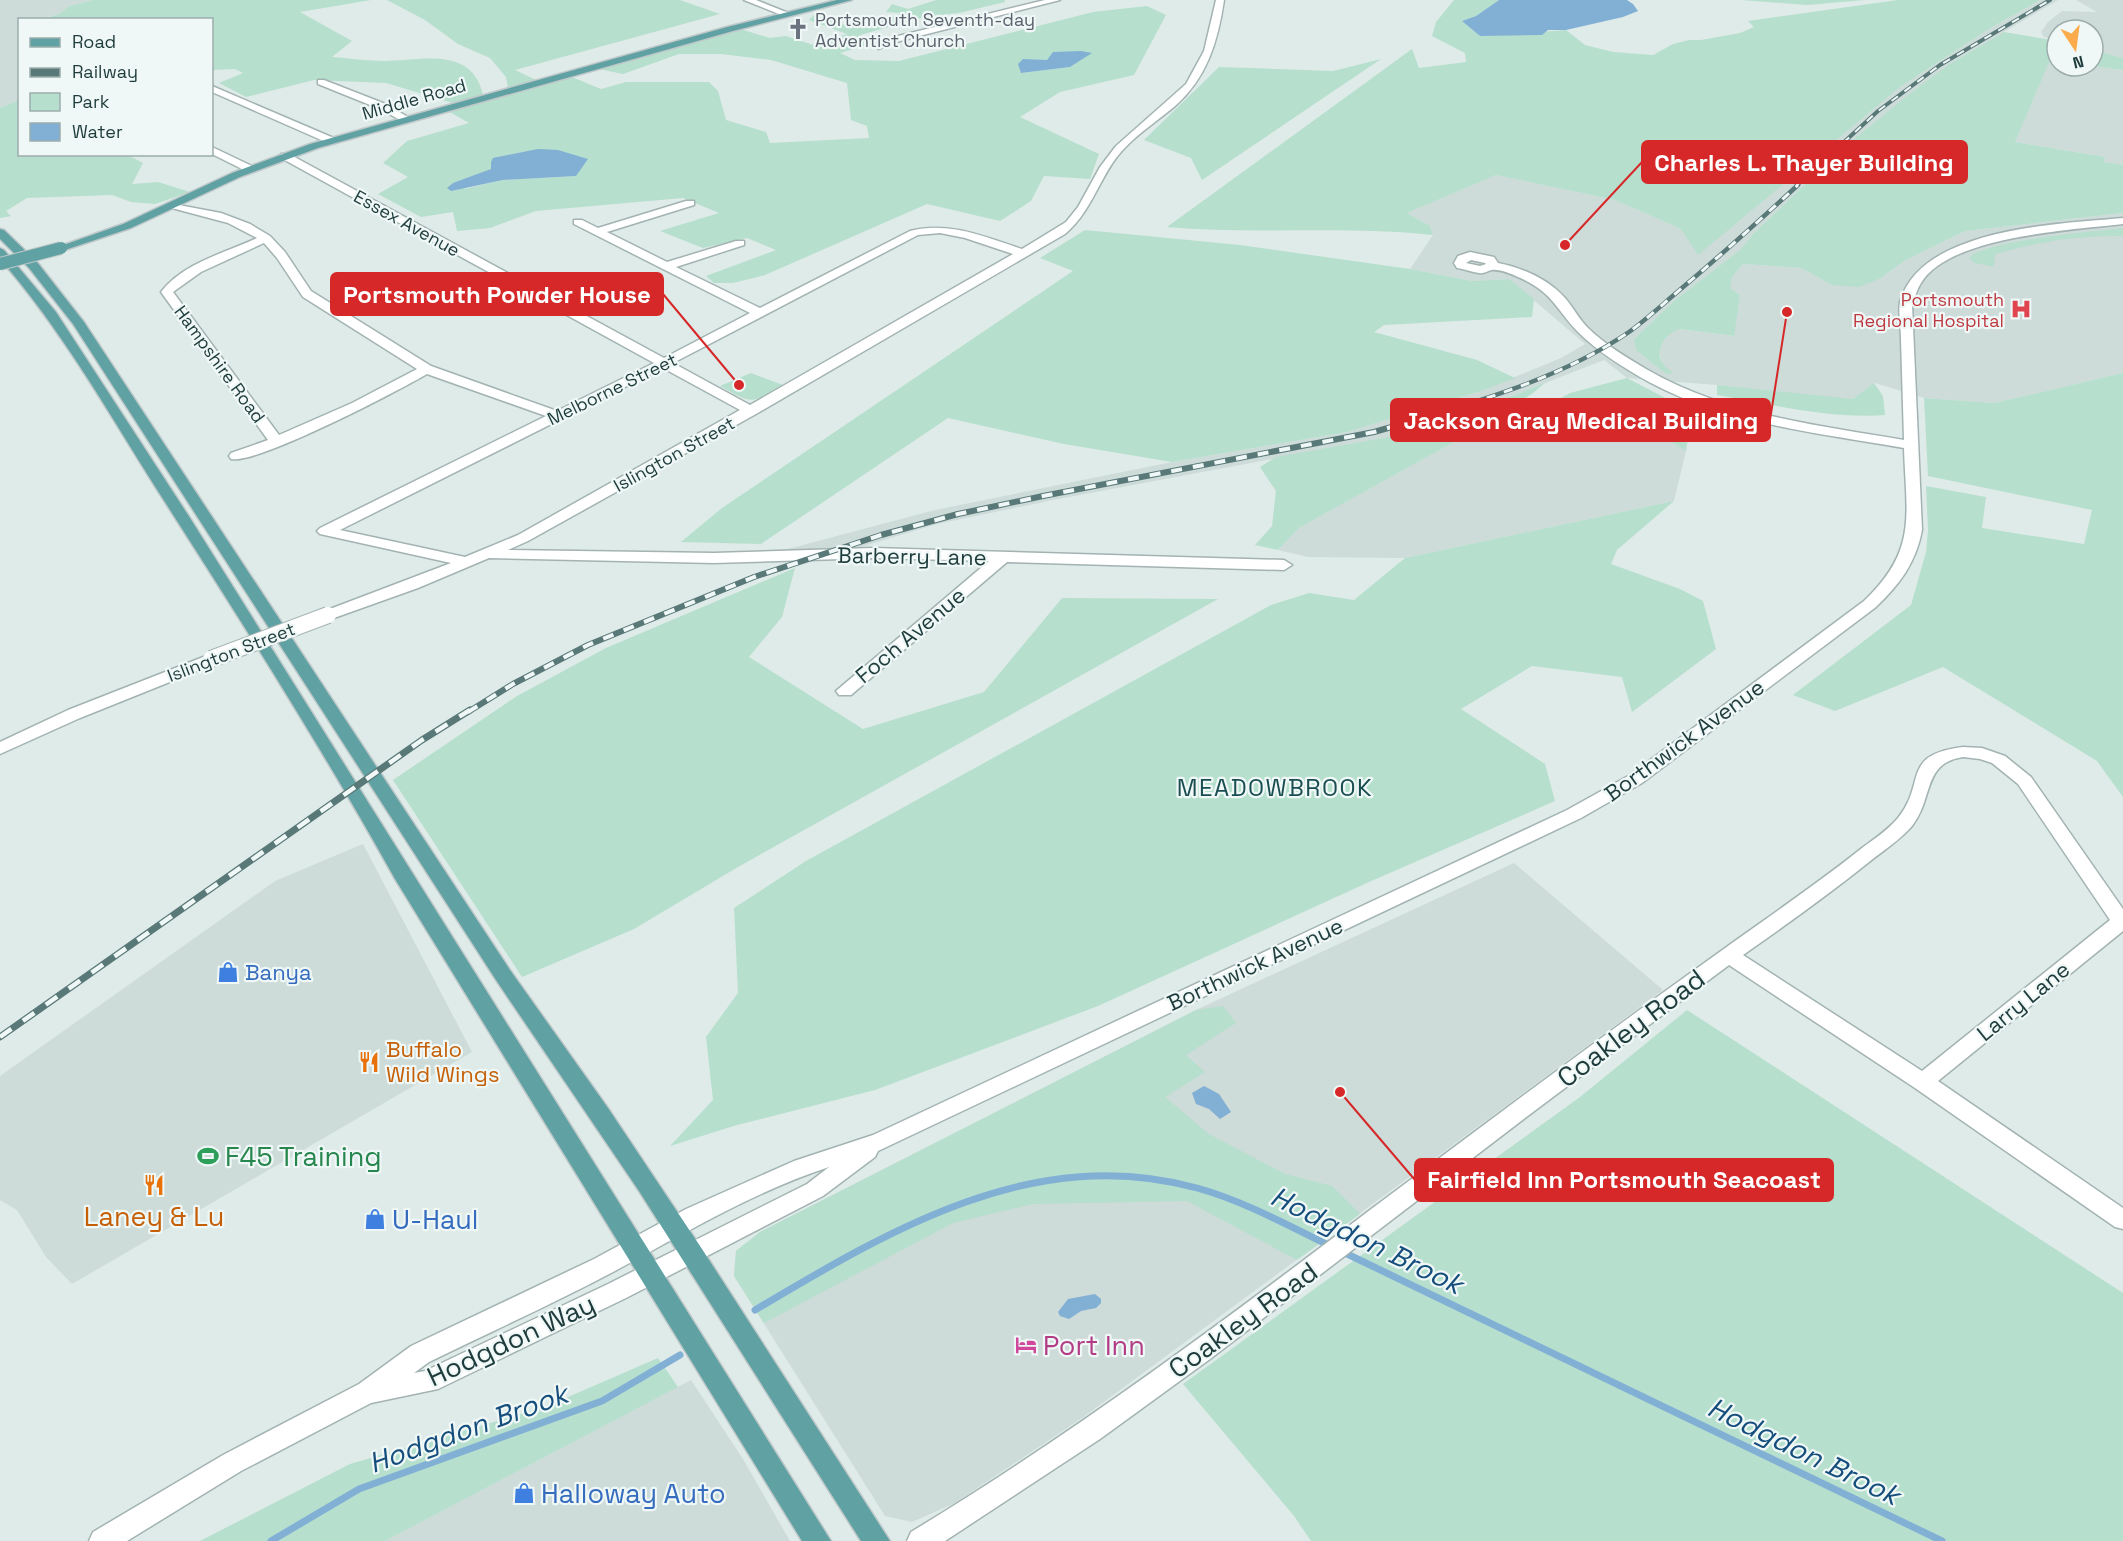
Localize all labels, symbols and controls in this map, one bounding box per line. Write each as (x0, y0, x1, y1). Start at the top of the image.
place label: Portsmouth Seventh-day Adventist Church (815, 8, 1035, 52)
church icon: Portsmouth Seventh-day Adventist Church (786, 17, 810, 41)
legend (18, 18, 213, 156)
north arrow (2045, 18, 2105, 78)
text: Road (72, 30, 116, 53)
text: N (2071, 51, 2086, 74)
text: Railway (72, 60, 138, 83)
street label: Middle Road (359, 73, 469, 125)
text: Park (72, 90, 110, 113)
text: Water (72, 120, 123, 143)
callout: Charles L. Thayer Building (1642, 141, 1967, 183)
text: Charles L. Thayer Building (1654, 147, 1954, 178)
street label: Essex Avenue (350, 184, 464, 262)
callout: Portsmouth Powder House (331, 273, 663, 315)
text: Portsmouth Powder House (343, 279, 651, 310)
place label: Portsmouth Regional Hospital (1853, 288, 2004, 332)
hospital icon: Portsmouth Regional Hospital (2009, 297, 2033, 321)
street label: Hampshire Road (170, 301, 270, 427)
street label: Melborne Street (543, 348, 681, 430)
callout: Jackson Gray Medical Building (1391, 399, 1770, 441)
text: Jackson Gray Medical Building (1404, 405, 1758, 436)
street label: Islington Street (609, 411, 739, 497)
street label: Barberry Lane (837, 541, 987, 571)
street label: Foch Avenue (849, 581, 971, 689)
street label: Islington Street (164, 617, 298, 687)
street label: Borthwick Avenue (1599, 673, 1769, 807)
district label: MEADOWBROOK (1177, 772, 1373, 803)
street label: Borthwick Avenue (1163, 911, 1347, 1017)
street label: Larry Lane (1971, 955, 2075, 1047)
place label: Banya (245, 958, 312, 986)
shop icon: Banya (216, 960, 240, 984)
street label: Coakley Road (1550, 961, 1712, 1095)
place label: Buffalo Wild Wings (386, 1035, 500, 1088)
restaurant icon: Buffalo Wild Wings (357, 1050, 381, 1074)
place label: F45 Training (225, 1139, 382, 1174)
sports icon: F45 Training (196, 1144, 220, 1168)
callout: Fairfield Inn Portsmouth Seacoast (1415, 1159, 1833, 1201)
text: Fairfield Inn Portsmouth Seacoast (1427, 1164, 1821, 1195)
restaurant icon: Laney & Lu (142, 1173, 166, 1197)
water label: Hodgdon Brook (1265, 1178, 1472, 1303)
place label: Laney & Lu (84, 1199, 224, 1234)
place label: U-Haul (392, 1202, 478, 1237)
shop icon: U-Haul (363, 1207, 387, 1231)
street label: Coakley Road (1161, 1254, 1325, 1386)
street label: Hodgdon Way (421, 1286, 601, 1394)
place label: Port Inn (1043, 1328, 1145, 1363)
hotel icon: Port Inn (1014, 1333, 1038, 1357)
water label: Hodgdon Brook (363, 1374, 575, 1481)
water label: Hodgdon Brook (1702, 1389, 1909, 1514)
place label: Halloway Auto (541, 1476, 726, 1511)
shop icon: Halloway Auto (512, 1481, 536, 1505)

